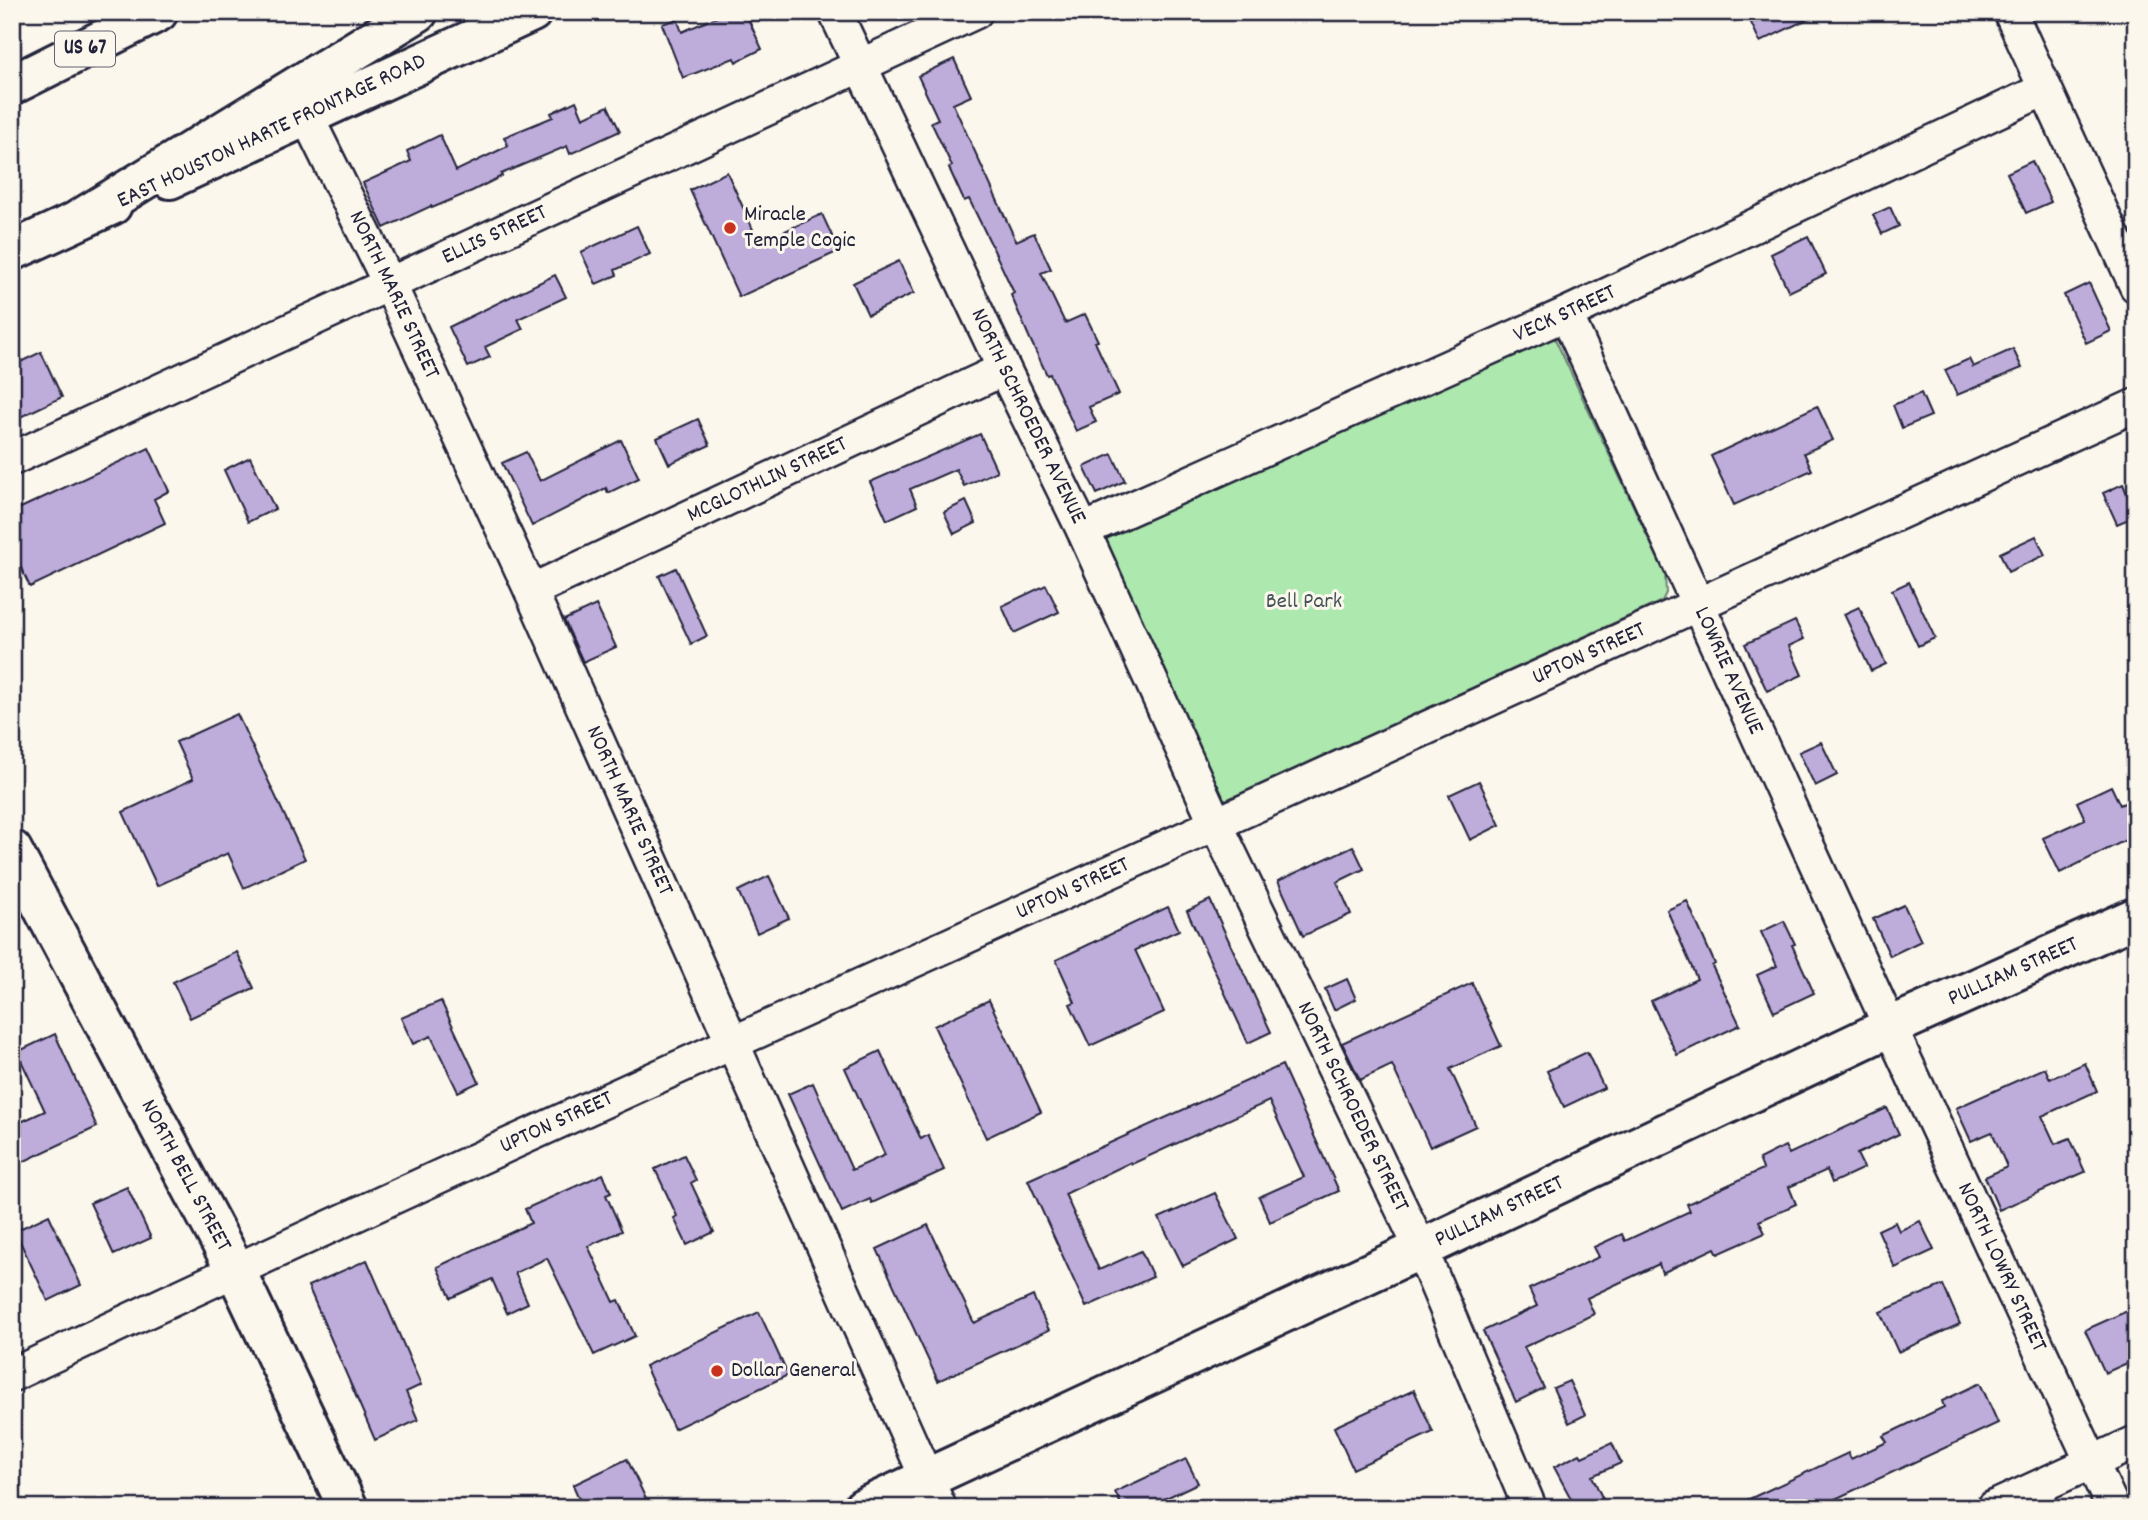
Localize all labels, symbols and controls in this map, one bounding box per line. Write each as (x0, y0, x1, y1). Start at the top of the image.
road number: US 67 (55, 32, 115, 66)
street label: EAST HOUSTON HARTE FRONTAGE ROAD (112, 46, 432, 218)
street label: ELLIS STREET (437, 197, 553, 274)
place label: Miracle Temple Cogic (744, 199, 856, 258)
street label: NORTH MARIE STREET (339, 205, 448, 385)
marker: Miracle Temple Cogic (722, 220, 738, 236)
street label: VECK STREET (1508, 276, 1622, 352)
street label: NORTH SCHROEDER AVENUE (961, 303, 1094, 530)
street label: MCGLOTHLIN STREET (682, 428, 853, 532)
park label: Bell Park (1266, 586, 1342, 619)
street label: LOWRIE AVENUE (1685, 602, 1772, 741)
street label: UPTON STREET (1527, 614, 1651, 694)
street label: NORTH MARIE STREET (577, 721, 681, 901)
street label: UPTON STREET (1011, 849, 1135, 929)
street label: PULLIAM STREET (1943, 928, 2084, 1015)
street label: NORTH SCHROEDER STREET (1288, 996, 1417, 1217)
street label: UPTON STREET (494, 1083, 618, 1163)
street label: NORTH BELL STREET (131, 1094, 239, 1258)
street label: PULLIAM STREET (1429, 1167, 1570, 1257)
street label: NORTH LOWRY STREET (1948, 1177, 2055, 1357)
place label: Dollar General (731, 1355, 856, 1388)
marker: Dollar General (709, 1363, 725, 1379)

